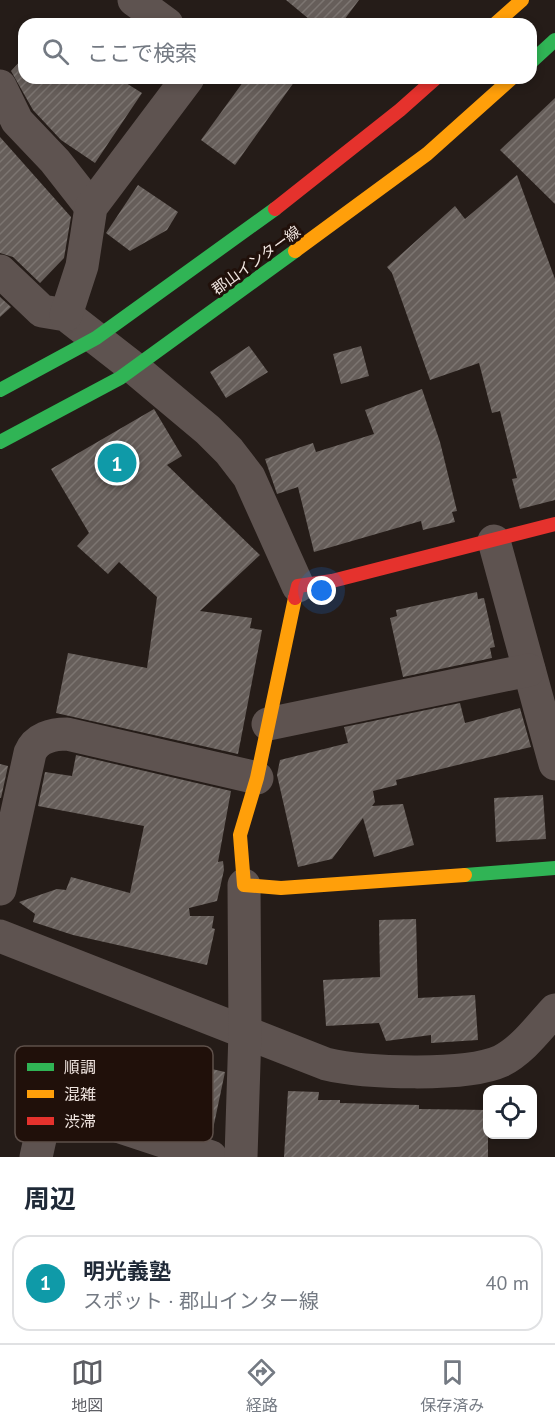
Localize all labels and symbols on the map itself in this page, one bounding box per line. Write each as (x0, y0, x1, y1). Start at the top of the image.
street label: 郡山インター線 (208, 221, 304, 299)
pin: 1 (98, 440, 136, 486)
your location (307, 576, 336, 605)
legend (15, 1046, 213, 1142)
text: 順調 (64, 1057, 96, 1077)
text: 混雑 (64, 1084, 96, 1104)
text: 渋滞 (64, 1111, 96, 1131)

